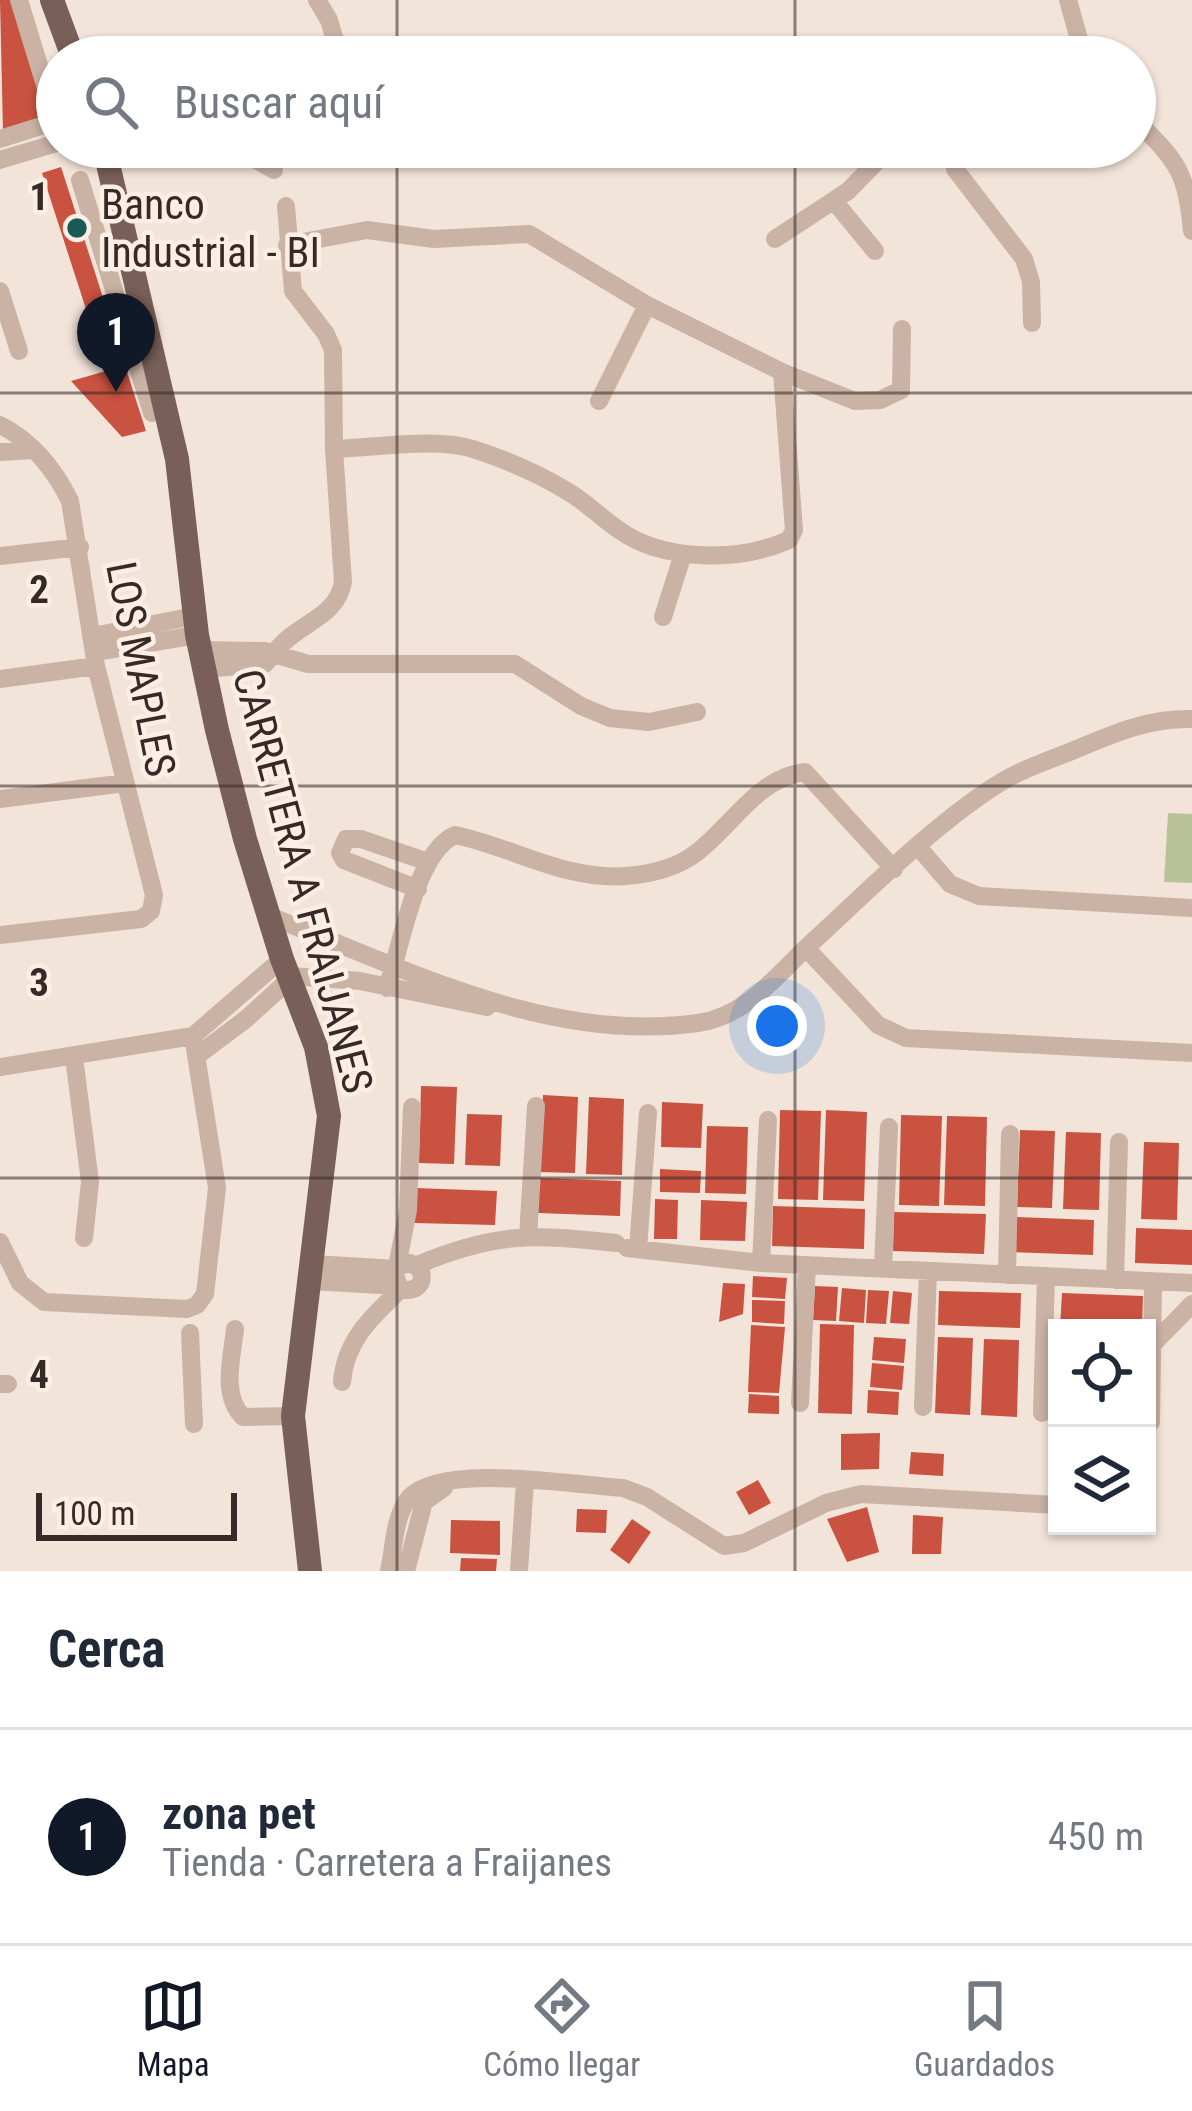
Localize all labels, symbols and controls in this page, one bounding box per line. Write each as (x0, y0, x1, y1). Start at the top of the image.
search box (36, 36, 1156, 168)
icon: search (78, 69, 144, 135)
text: Buscar aquí (174, 76, 384, 129)
text: 1 (29, 174, 49, 220)
place label: Banco Industrial - BI (101, 180, 320, 277)
marker: Banco Industrial - BI (64, 215, 90, 241)
pin: 1 (77, 293, 155, 392)
street label: LOS MAPLES (96, 558, 186, 780)
text: 2 (29, 567, 49, 613)
street label: CARRETERA A FRAIJANES (223, 664, 383, 1098)
text: 3 (29, 960, 49, 1006)
your location (747, 996, 807, 1056)
map controls (1048, 1319, 1156, 1535)
button: locate (1048, 1319, 1156, 1427)
text: 4 (29, 1352, 49, 1398)
button: layers (1048, 1427, 1156, 1535)
scale bar (36, 1487, 237, 1540)
text: 100 m (54, 1494, 135, 1533)
text: Cerca (48, 1620, 165, 1679)
text: zona pet (162, 1787, 316, 1840)
text: 1 (77, 1814, 97, 1860)
text: 450 m (1048, 1814, 1144, 1860)
text: Tienda · Carretera a Fraijanes (162, 1840, 612, 1886)
tab: Mapa (137, 1973, 210, 2084)
tab: Cómo llegar (483, 1973, 640, 2084)
tab: Guardados (914, 1973, 1055, 2084)

